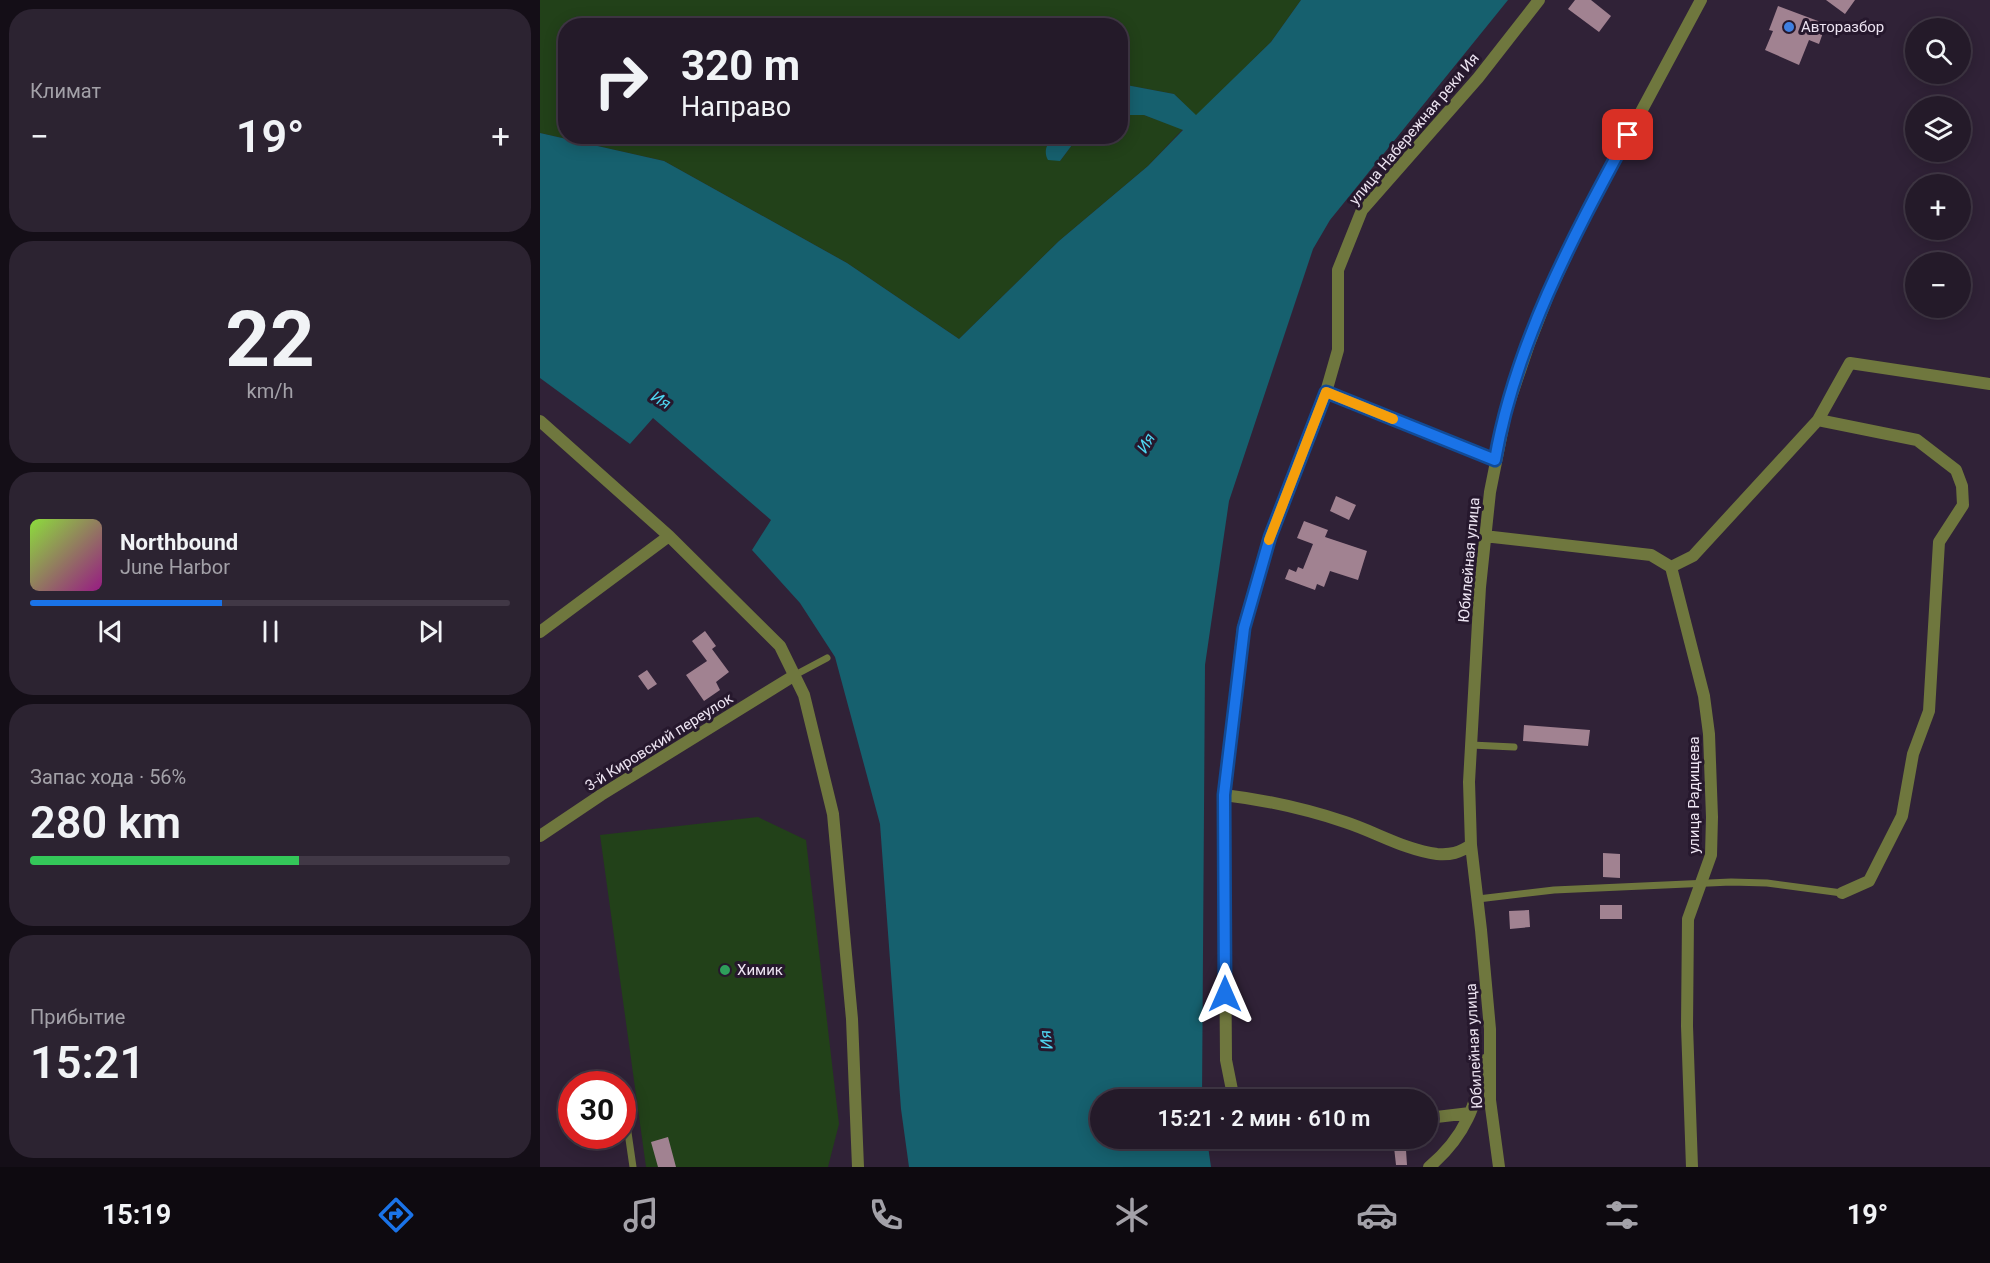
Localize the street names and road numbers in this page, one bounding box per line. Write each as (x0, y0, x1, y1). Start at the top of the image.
street label: улица Набережная реки Ия (1345, 50, 1483, 208)
street label: Юбилейная улица (1455, 497, 1483, 623)
street label: 3-й Кировский переулок (582, 689, 736, 795)
street label: улица Радищева (1685, 736, 1703, 854)
street label: Юбилейная улица (1462, 983, 1486, 1109)

